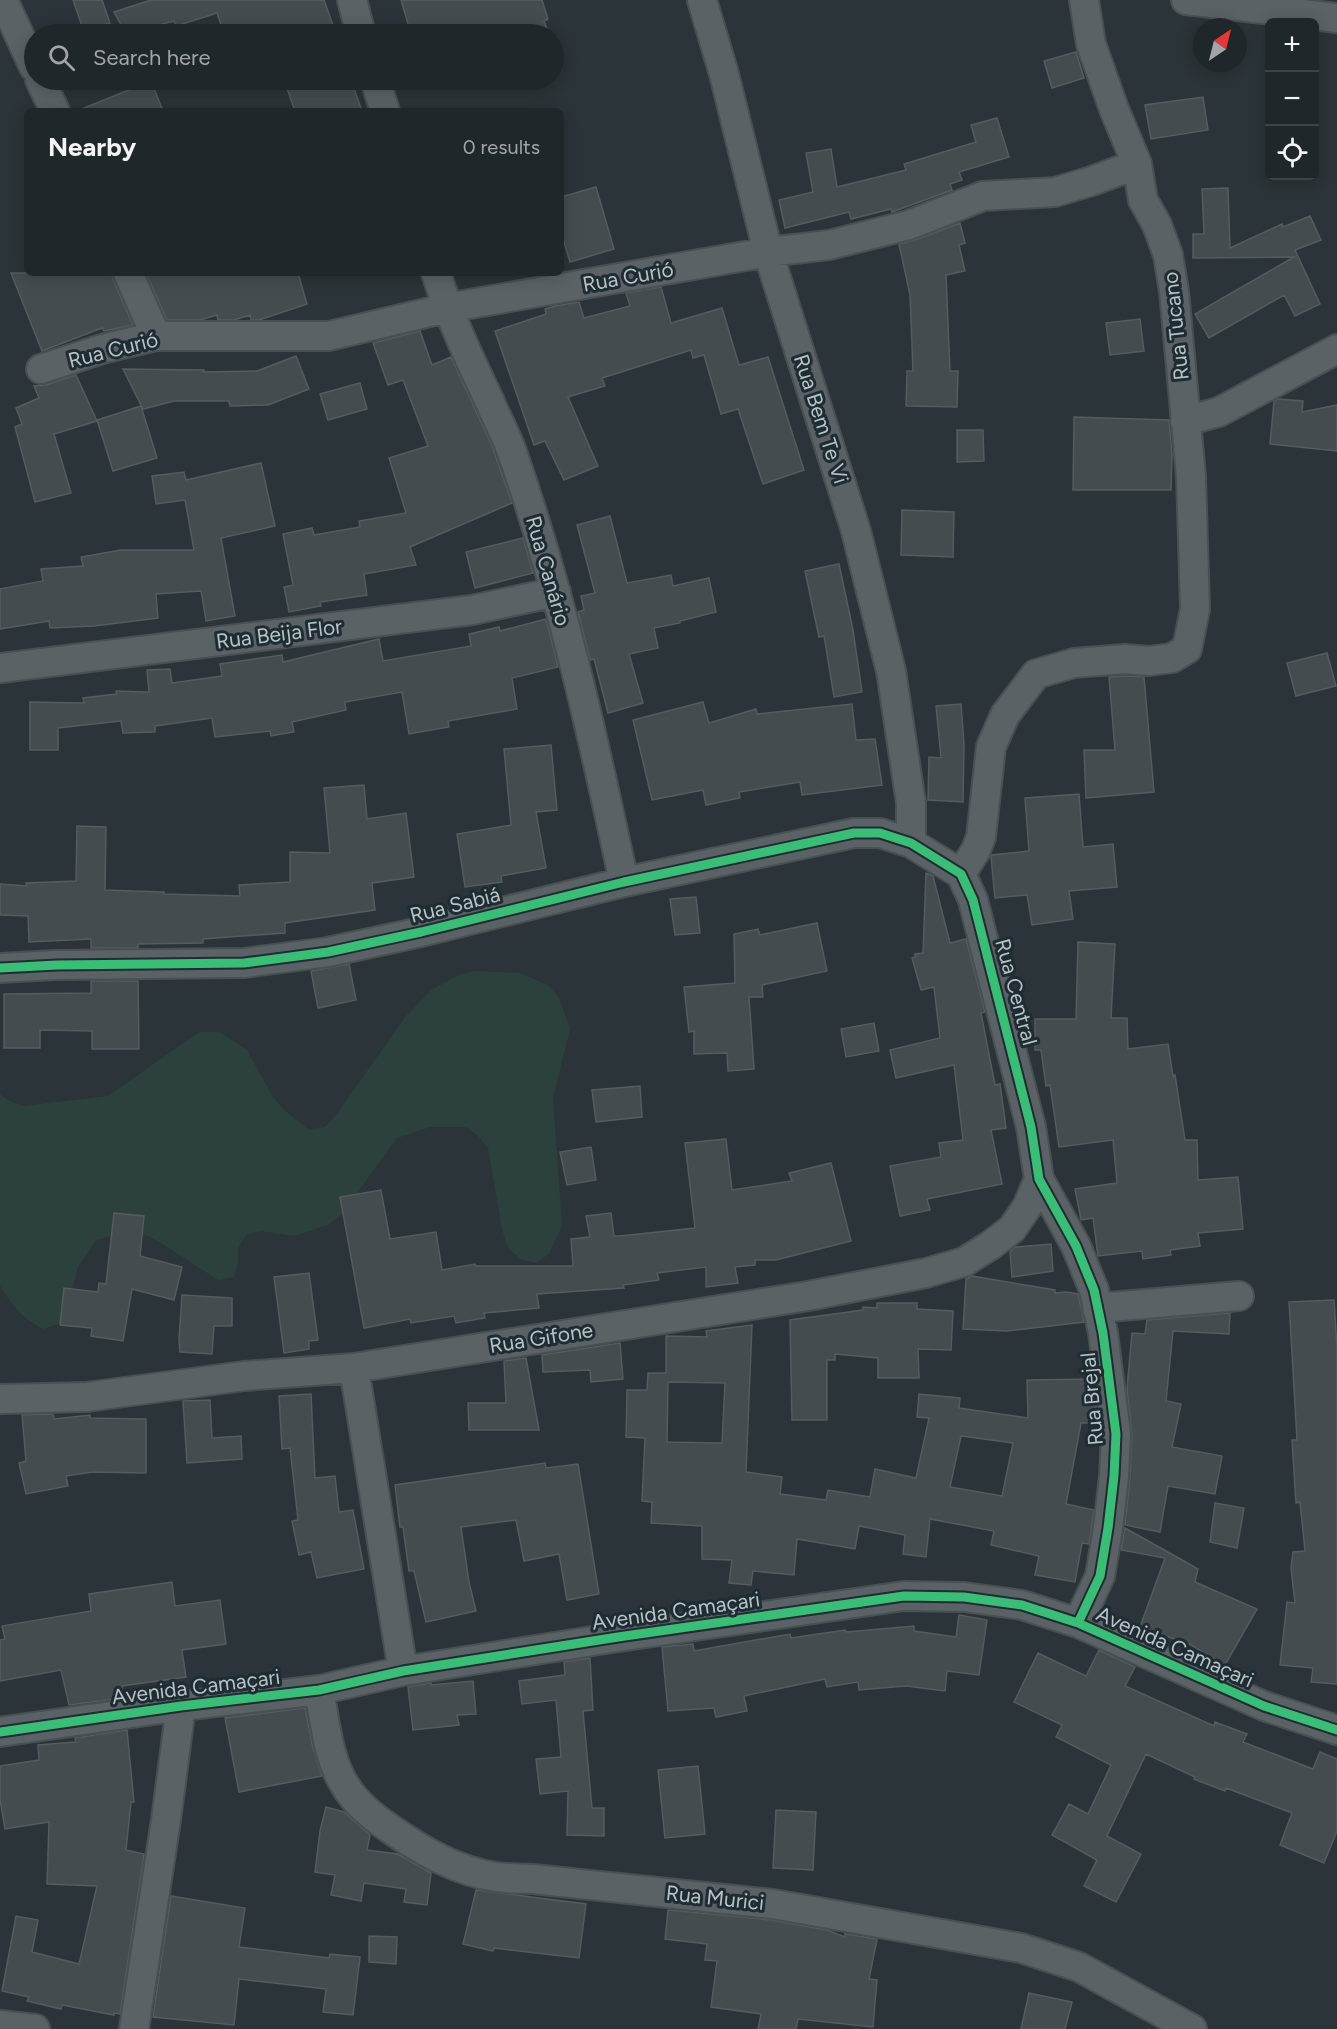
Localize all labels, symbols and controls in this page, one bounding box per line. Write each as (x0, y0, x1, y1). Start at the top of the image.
north arrow (1193, 18, 1247, 72)
map controls (1265, 18, 1319, 180)
button: + (1265, 18, 1319, 72)
search box (24, 24, 564, 90)
icon: search (45, 41, 78, 74)
text: Search here (93, 44, 211, 71)
button: − (1265, 72, 1319, 126)
button: locate (1265, 126, 1319, 180)
text: Nearby (48, 131, 136, 163)
text: 0 results (463, 135, 540, 159)
street label: Rua Curió (581, 256, 675, 297)
street label: Rua Tucano (1157, 271, 1194, 382)
street label: Rua Curió (65, 326, 160, 373)
street label: Rua Bem Te Vi (789, 351, 854, 487)
street label: Rua Canário (521, 513, 576, 629)
street label: Rua Beija Flor (214, 613, 343, 654)
street label: Rua Sabiá (407, 881, 503, 928)
street label: Rua Central (990, 936, 1043, 1048)
street label: Rua Gifone (487, 1317, 595, 1358)
street label: Rua Brejal (1075, 1352, 1108, 1447)
street label: Avenida Camaçari (590, 1586, 762, 1635)
street label: Avenida Camaçari (1093, 1601, 1258, 1692)
street label: Avenida Camaçari (110, 1664, 282, 1709)
street label: Rua Murici (665, 1880, 765, 1915)

